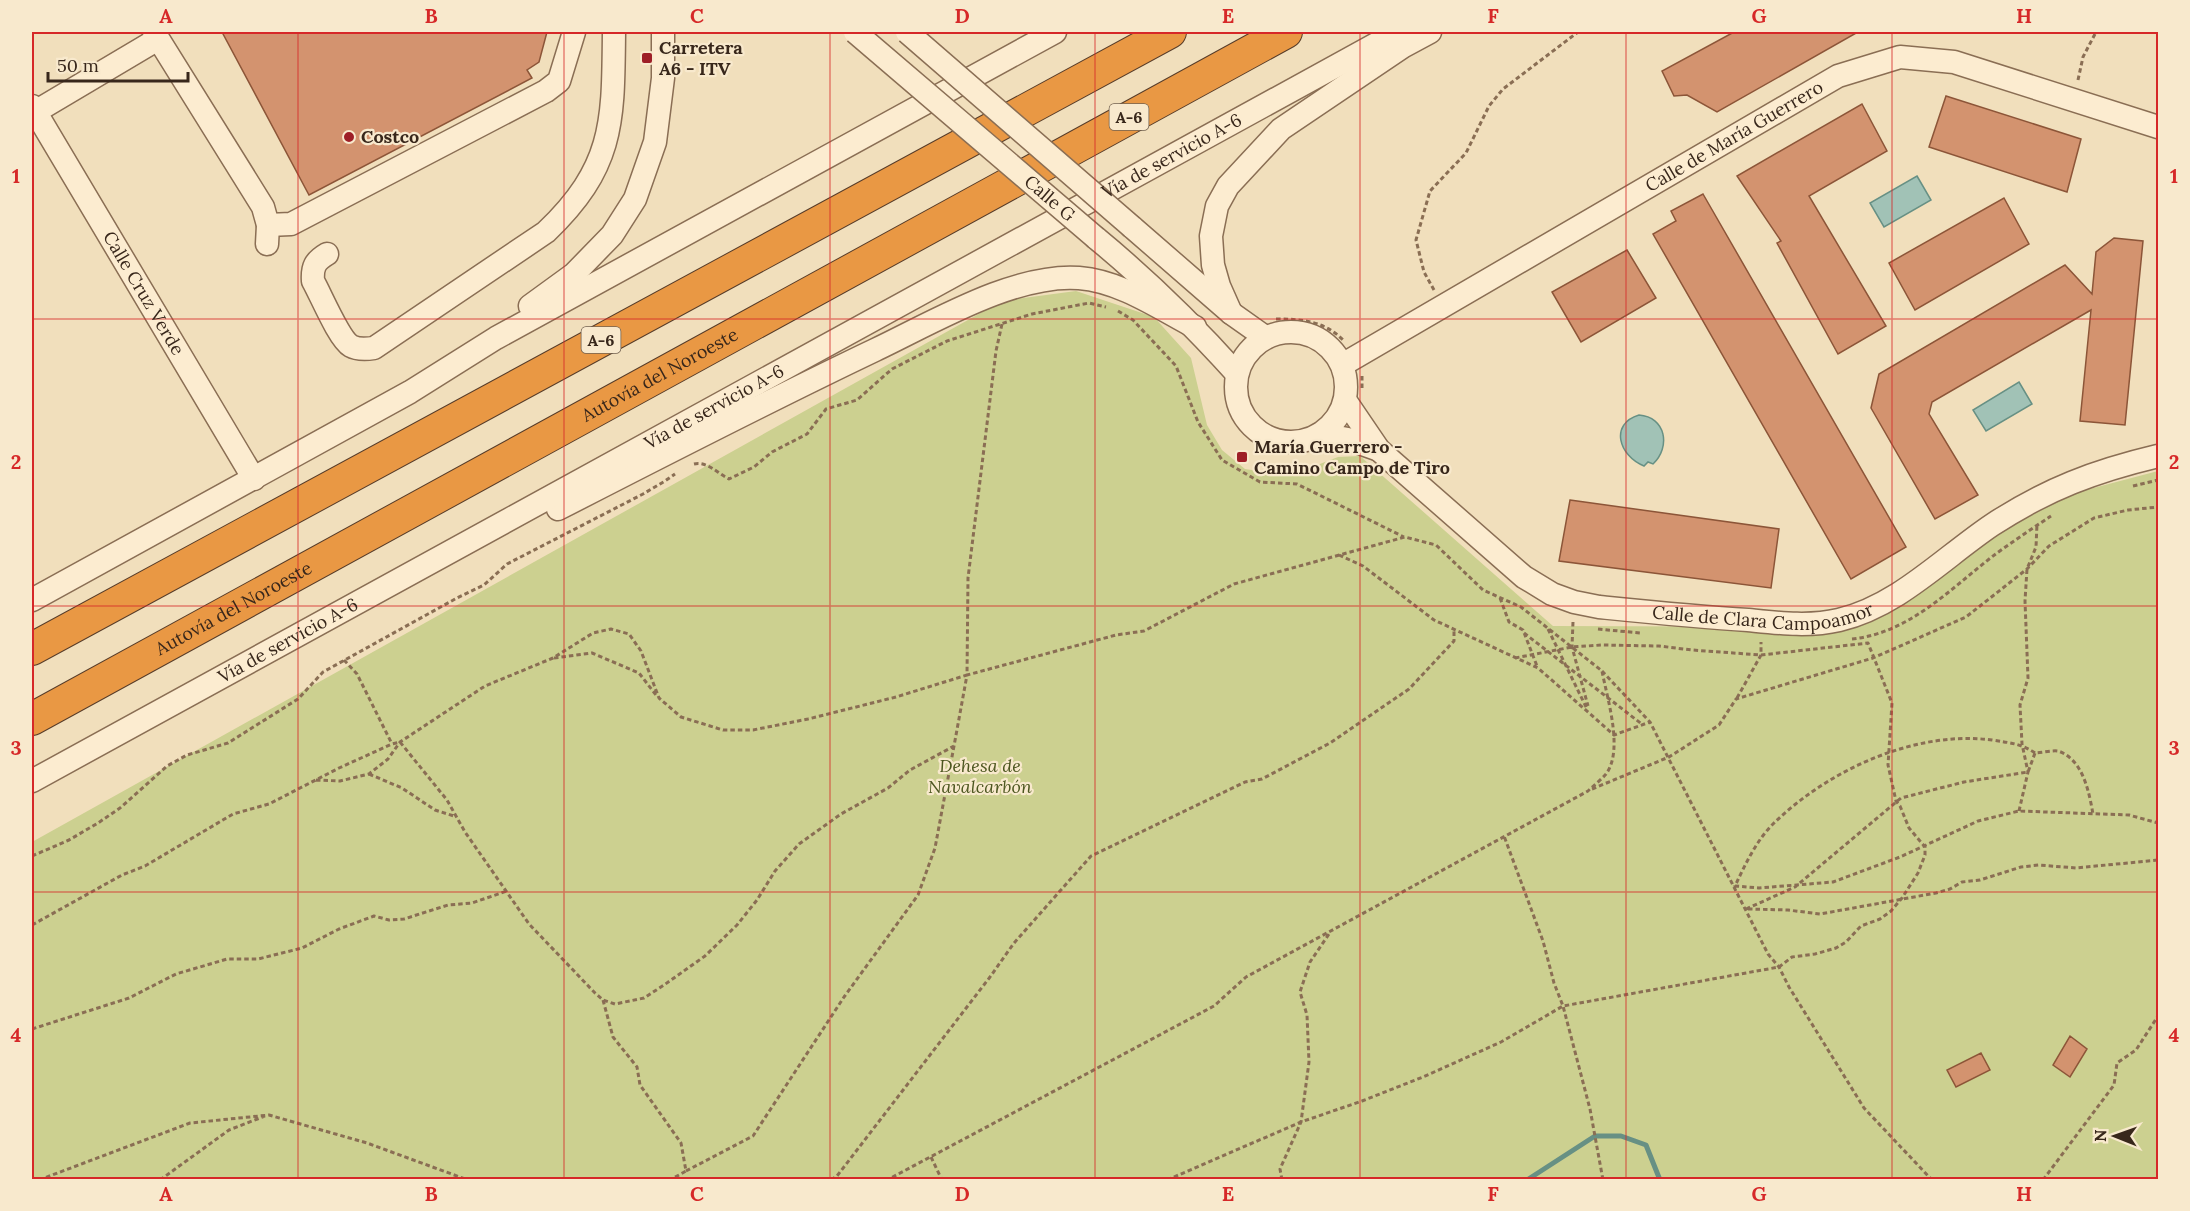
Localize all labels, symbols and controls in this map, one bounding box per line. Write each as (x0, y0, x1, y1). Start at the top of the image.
text: A (159, 3, 173, 28)
text: B (424, 3, 438, 28)
text: C (690, 3, 704, 28)
text: D (954, 3, 970, 28)
text: E (1222, 3, 1234, 28)
text: F (1487, 3, 1499, 28)
text: G (1751, 3, 1767, 28)
text: H (2016, 3, 2032, 28)
place label: Carretera A6 - ITV (659, 36, 743, 80)
scale bar (48, 45, 188, 83)
marker: Carretera A6 - ITV (640, 51, 654, 65)
text: 50 m (57, 54, 99, 77)
street label: Calle de María Guerrero (1641, 75, 1827, 197)
road number: A-6 (1110, 104, 1148, 130)
street label: Vía de servicio A-6 (1097, 108, 1246, 204)
place label: Costco (361, 125, 419, 148)
marker: Costco (342, 130, 356, 144)
text: 1 (12, 163, 20, 188)
text: 1 (2170, 163, 2178, 188)
street label: Calle G (1020, 170, 1080, 226)
street label: Calle Cruz Verde (98, 227, 190, 359)
street label: Autovía del Noroeste (577, 322, 742, 427)
road number: A-6 (582, 327, 620, 353)
street label: Vía de servicio A-6 (639, 359, 788, 455)
place label: María Guerrero - Camino Campo de Tiro (1254, 435, 1450, 479)
text: 2 (11, 449, 21, 474)
text: 2 (2169, 449, 2179, 474)
marker: María Guerrero - Camino Campo de Tiro (1235, 450, 1249, 464)
street label: Autovía del Noroeste (150, 556, 316, 661)
street label: Vía de servicio A-6 (213, 593, 362, 688)
street label: Calle de Clara Campoamor (1651, 597, 1877, 635)
text: 3 (10, 735, 22, 760)
text: 3 (2168, 735, 2180, 760)
park label: Dehesa de Navalcarbón (928, 754, 1032, 798)
text: 4 (11, 1022, 22, 1047)
text: 4 (2169, 1022, 2180, 1047)
north arrow (2085, 1106, 2145, 1166)
text: N (2090, 1129, 2110, 1142)
text: A (159, 1181, 173, 1206)
text: B (424, 1181, 438, 1206)
text: C (690, 1181, 704, 1206)
text: D (954, 1181, 970, 1206)
text: E (1222, 1181, 1234, 1206)
text: F (1487, 1181, 1499, 1206)
text: G (1751, 1181, 1767, 1206)
text: H (2016, 1181, 2032, 1206)

